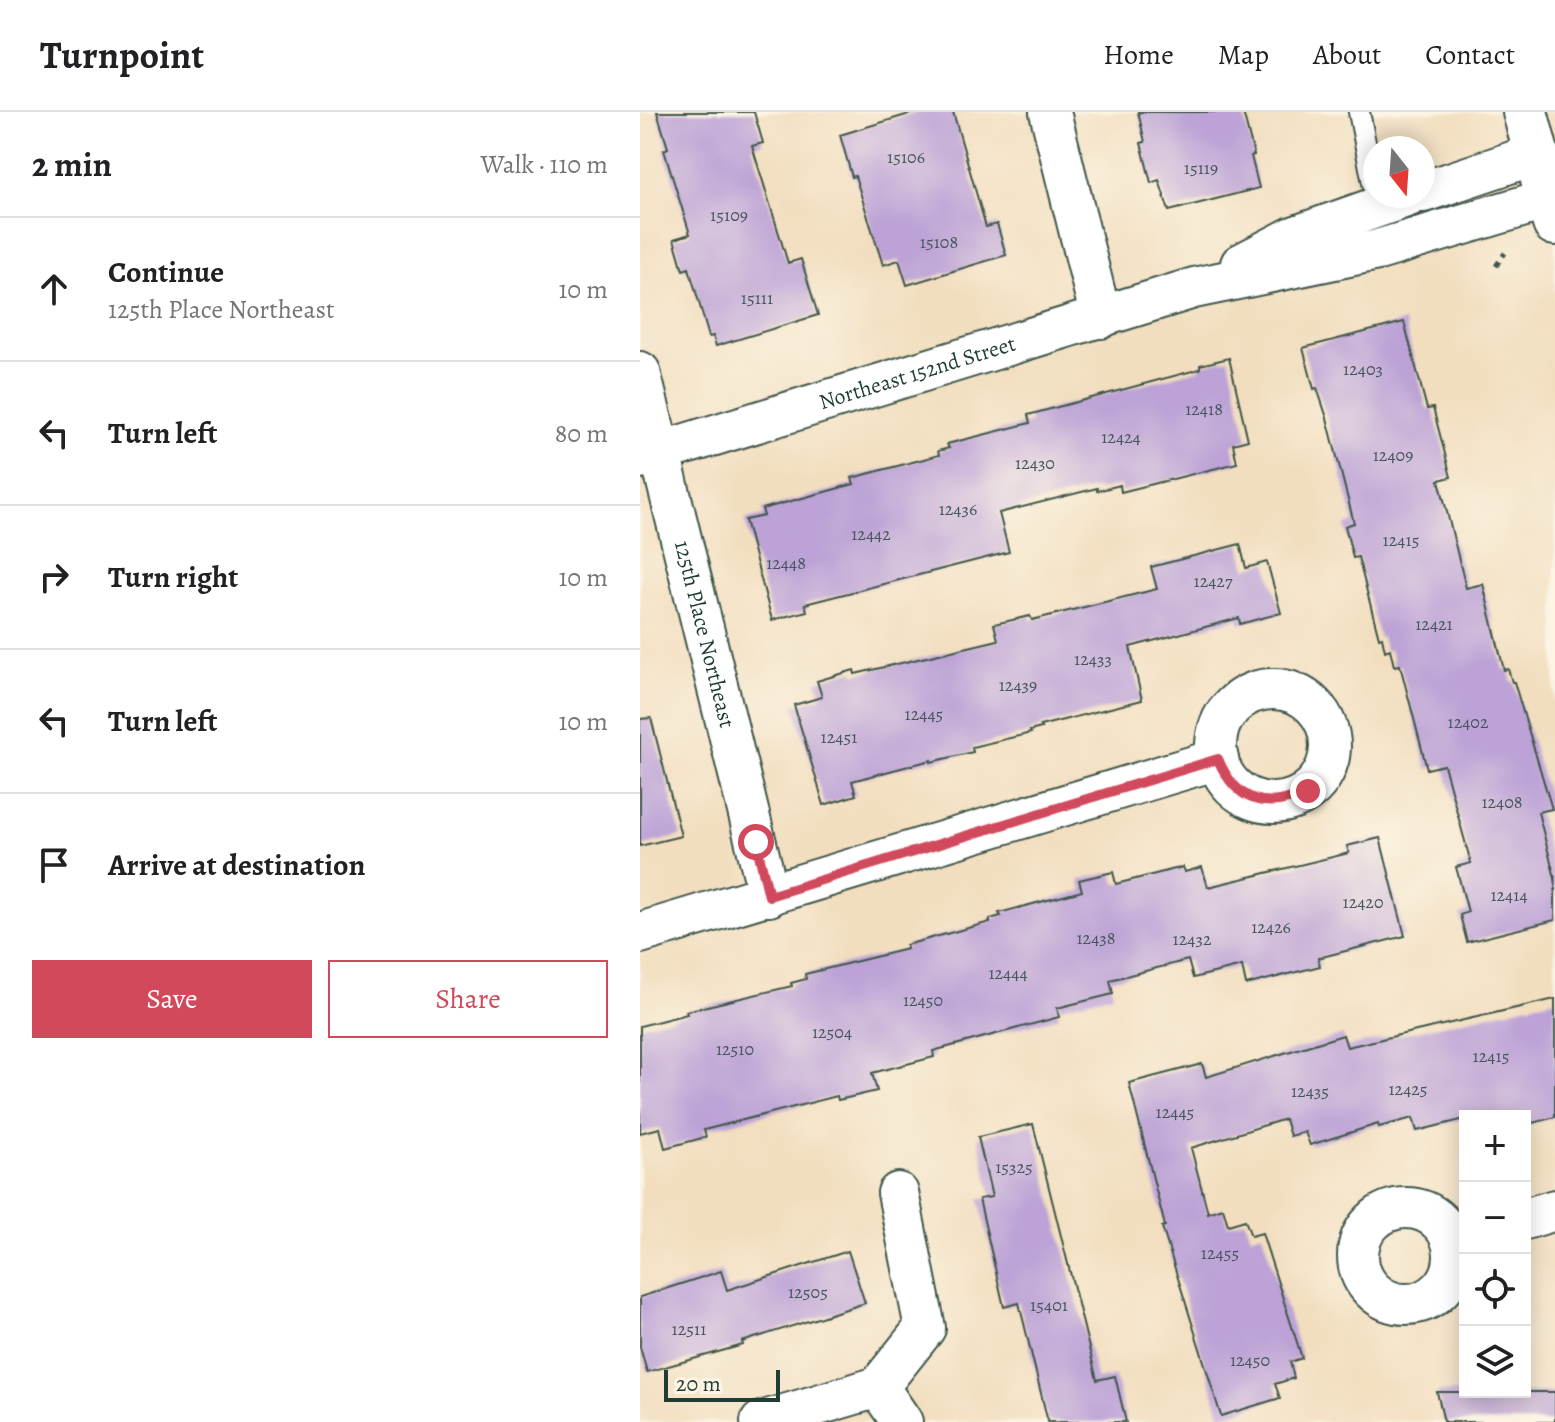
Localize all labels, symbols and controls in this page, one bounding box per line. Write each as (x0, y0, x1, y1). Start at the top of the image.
text: Turnpoint (40, 29, 204, 81)
text: Home (1103, 36, 1174, 74)
text: Map (1218, 36, 1269, 74)
text: About (1313, 36, 1381, 74)
text: Contact (1425, 36, 1515, 74)
north arrow (1363, 136, 1435, 208)
text: 2 min (32, 141, 112, 188)
house number: 15106 (887, 145, 925, 169)
text: Walk · 110 m (481, 147, 608, 182)
house number: 15119 (1184, 156, 1218, 180)
house number: 15109 (710, 203, 748, 227)
house number: 15108 (920, 230, 958, 254)
text: Continue (108, 252, 224, 292)
icon: ahead (32, 267, 76, 311)
text: 10 m (558, 272, 608, 307)
house number: 15111 (741, 286, 773, 310)
text: 125th Place Northeast (108, 292, 335, 327)
street label: Northeast 152nd Street (815, 329, 1019, 417)
house number: 12403 (1343, 357, 1383, 381)
house number: 12418 (1185, 397, 1223, 421)
icon: left (32, 411, 76, 455)
text: Turn left (108, 413, 217, 453)
text: 80 m (555, 416, 608, 451)
house number: 12424 (1101, 425, 1141, 449)
house number: 12409 (1373, 443, 1413, 467)
house number: 12430 (1015, 451, 1055, 475)
house number: 12436 (939, 497, 977, 521)
house number: 12442 (851, 522, 891, 546)
house number: 12415 (1383, 528, 1419, 552)
street label: 125th Place Northeast (667, 537, 742, 731)
house number: 12448 (766, 551, 806, 575)
icon: right (32, 555, 76, 599)
text: Turn right (108, 557, 238, 597)
text: 10 m (558, 560, 608, 595)
house number: 12427 (1194, 569, 1233, 593)
house number: 12421 (1415, 612, 1453, 636)
house number: 12433 (1074, 647, 1112, 671)
house number: 12439 (999, 673, 1037, 697)
icon: left (32, 699, 76, 743)
text: Turn left (108, 701, 217, 741)
house number: 12445 (905, 702, 943, 726)
text: 10 m (558, 704, 608, 739)
house number: 12402 (1447, 710, 1489, 734)
house number: 12451 (821, 725, 857, 749)
route end (1290, 773, 1326, 809)
house number: 12408 (1481, 790, 1523, 814)
route start (738, 824, 774, 860)
icon: arrive (32, 843, 76, 887)
text: Arrive at destination (108, 845, 365, 885)
house number: 12414 (1490, 883, 1528, 907)
house number: 12420 (1342, 890, 1384, 914)
house number: 12426 (1251, 915, 1291, 939)
house number: 12438 (1076, 926, 1116, 950)
house number: 12432 (1173, 927, 1212, 951)
button: Save (32, 960, 312, 1038)
button: Share (328, 960, 608, 1038)
house number: 12444 (988, 961, 1028, 985)
house number: 12450 (903, 988, 943, 1012)
house number: 12504 (812, 1020, 852, 1044)
house number: 12510 (716, 1037, 754, 1061)
house number: 12415 (1473, 1044, 1509, 1068)
house number: 12425 (1388, 1077, 1428, 1101)
house number: 12435 (1291, 1079, 1329, 1103)
house number: 12445 (1156, 1100, 1194, 1124)
map controls (1459, 1110, 1531, 1398)
button: + (1459, 1110, 1531, 1182)
house number: 15325 (995, 1155, 1033, 1179)
button: − (1459, 1182, 1531, 1254)
house number: 12455 (1201, 1241, 1239, 1265)
button: locate (1459, 1254, 1531, 1326)
house number: 12505 (788, 1280, 828, 1304)
house number: 15401 (1030, 1293, 1068, 1317)
house number: 12511 (672, 1317, 706, 1341)
button: layers (1459, 1326, 1531, 1398)
house number: 12450 (1230, 1348, 1270, 1372)
scale bar (664, 1366, 780, 1402)
text: 20 m (676, 1369, 721, 1399)

